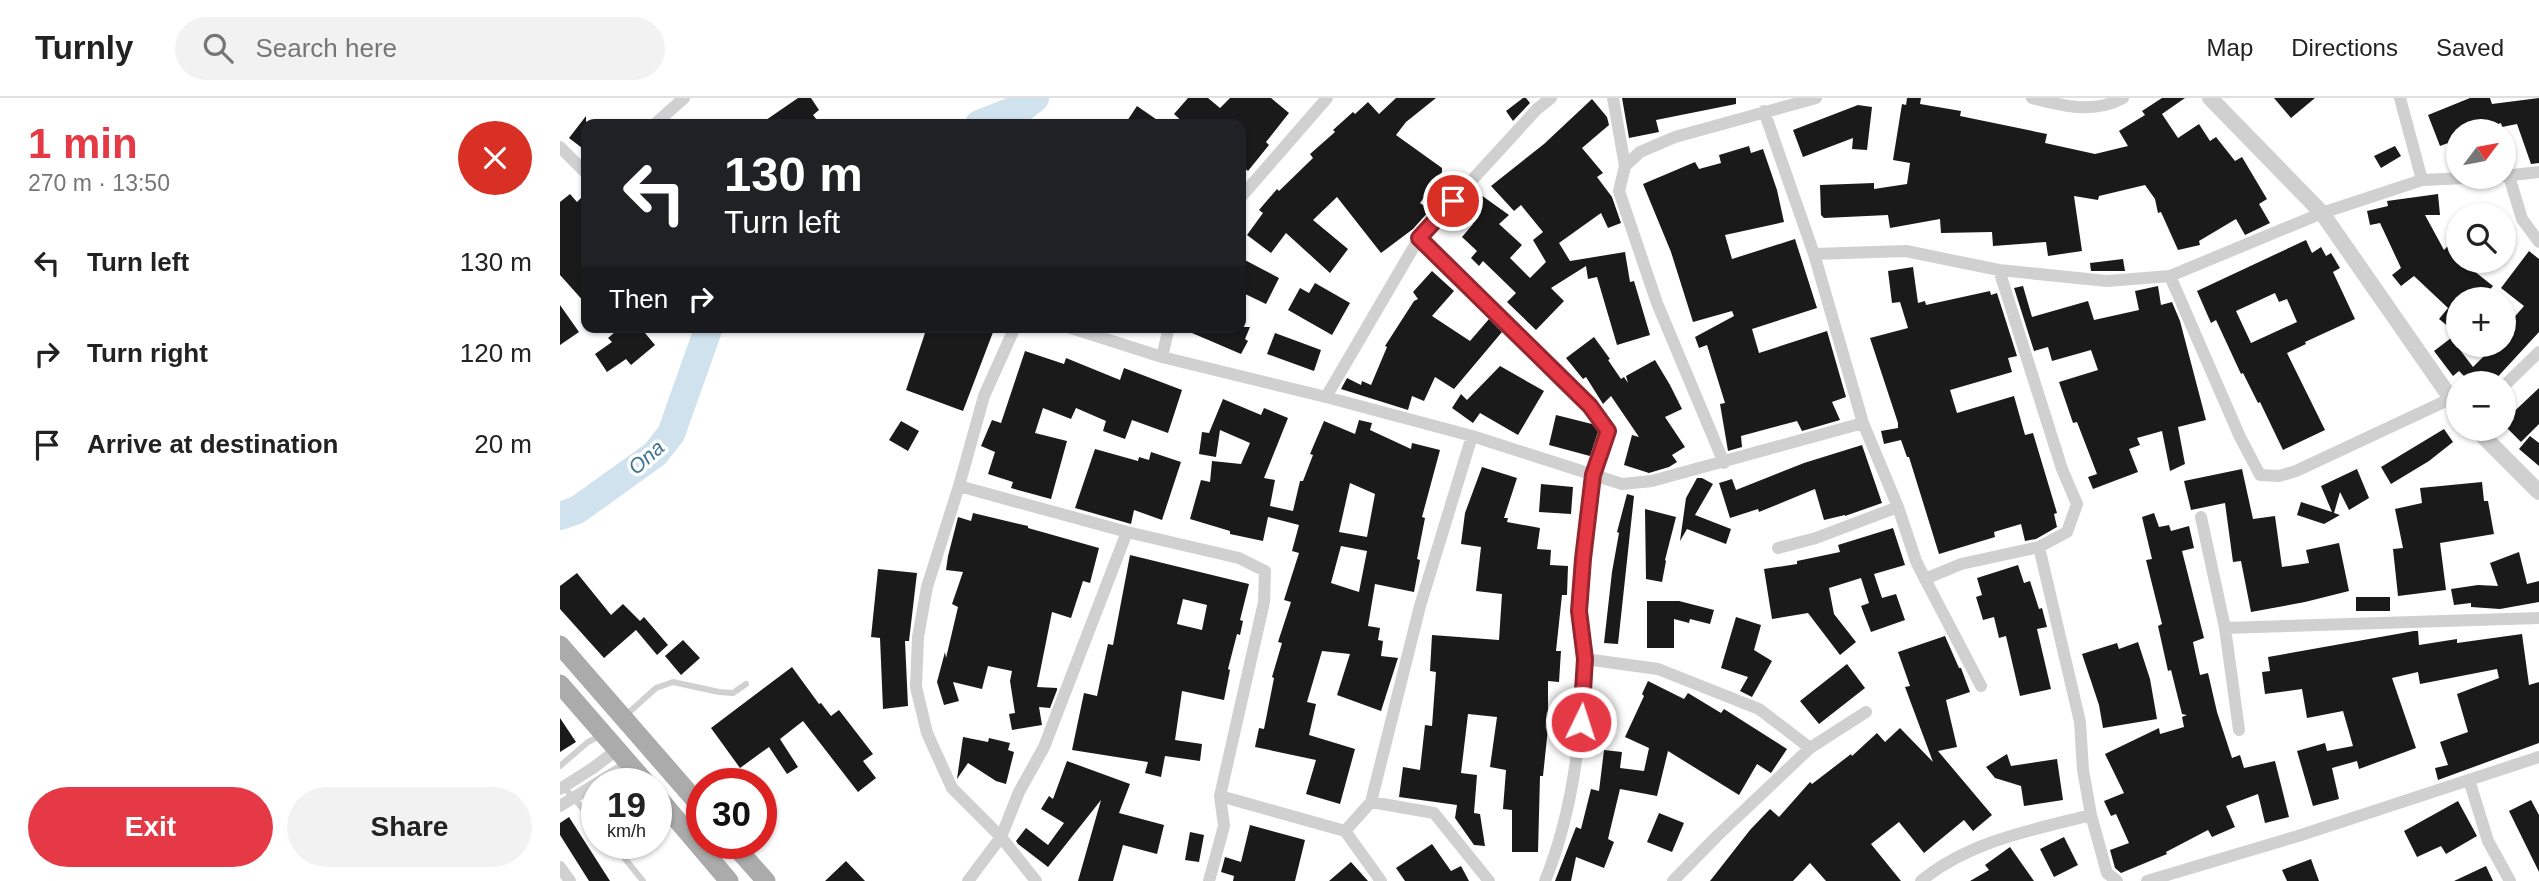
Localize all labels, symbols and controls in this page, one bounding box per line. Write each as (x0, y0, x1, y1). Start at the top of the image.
search box (175, 17, 665, 80)
text: Turnly (35, 29, 133, 66)
icon: search (199, 29, 237, 67)
text: Search here (255, 33, 397, 63)
text: Map (2207, 34, 2253, 61)
text: Directions (2291, 34, 2398, 61)
text: Saved (2436, 34, 2504, 61)
north arrow (2446, 119, 2516, 189)
map controls (2446, 119, 2516, 441)
text: 1 min (28, 120, 138, 167)
button: close (458, 121, 532, 195)
icon: left (609, 147, 700, 238)
text: 130 m (724, 147, 863, 201)
text: 270 m · 13:50 (28, 170, 170, 196)
pin (1423, 171, 1483, 231)
icon: arrive (1434, 182, 1472, 220)
button: search (2446, 203, 2516, 273)
text: Turn left (724, 204, 840, 240)
icon: left (28, 244, 66, 282)
text: Turn left (87, 247, 189, 277)
text: 130 m (460, 247, 532, 277)
icon: right (682, 280, 720, 318)
text: Then (609, 284, 668, 314)
button: + (2446, 287, 2516, 357)
icon: right (28, 335, 66, 373)
text: Turn right (87, 338, 208, 368)
text: 120 m (460, 338, 532, 368)
button: − (2446, 371, 2516, 441)
icon: arrive (28, 426, 66, 464)
text: Arrive at destination (87, 429, 338, 459)
text: 20 m (474, 429, 532, 459)
water label: Ona (623, 435, 669, 479)
position arrow (1544, 685, 1618, 759)
speed limit sign: 30 (686, 768, 777, 859)
text: 19 (607, 785, 646, 824)
button: Exit (28, 787, 273, 867)
button: Share (287, 787, 532, 867)
text: km/h (607, 821, 646, 841)

